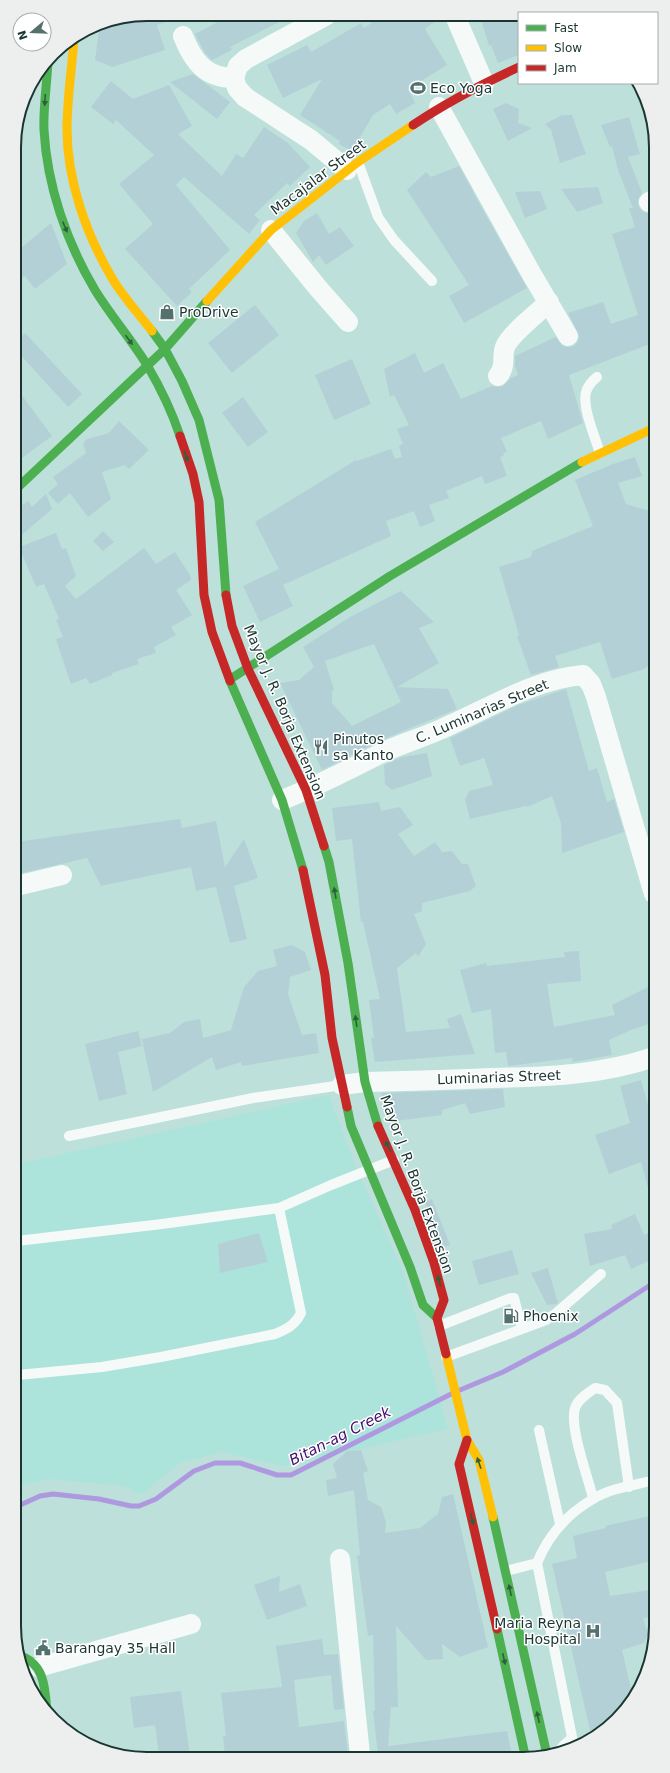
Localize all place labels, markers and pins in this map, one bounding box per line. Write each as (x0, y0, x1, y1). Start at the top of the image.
sports icon: Eco Yoga (409, 79, 427, 97)
place label: Eco Yoga (430, 80, 492, 96)
shop icon: ProDrive (158, 303, 176, 321)
place label: ProDrive (179, 304, 239, 320)
place label: Pinutos sa Kanto (333, 731, 394, 763)
restaurant icon: Pinutos sa Kanto (312, 738, 330, 756)
fuel station icon: Phoenix (502, 1307, 520, 1325)
place label: Phoenix (523, 1308, 579, 1324)
place label: Maria Reyna Hospital (494, 1615, 581, 1647)
hospital icon: Maria Reyna Hospital (584, 1622, 602, 1640)
public building icon: Barangay 35 Hall (34, 1639, 52, 1657)
place label: Barangay 35 Hall (55, 1640, 176, 1656)

